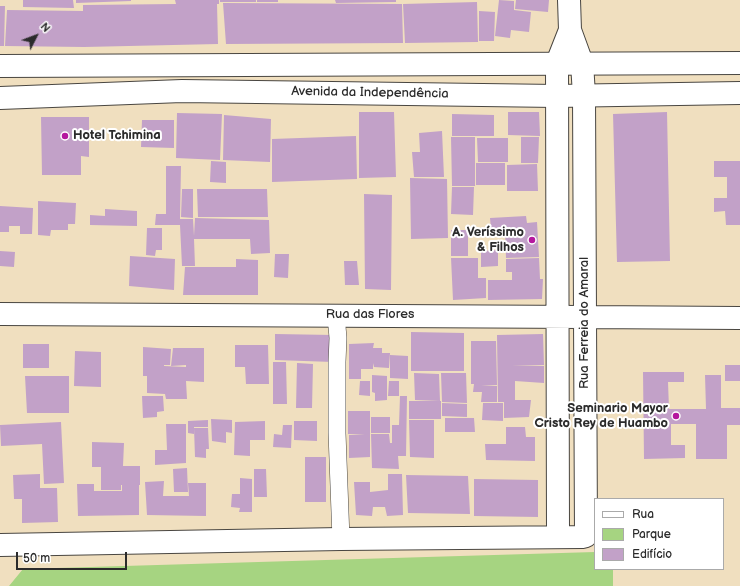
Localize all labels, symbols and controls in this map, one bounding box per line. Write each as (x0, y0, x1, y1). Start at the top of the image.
north arrow (16, 16, 56, 56)
text: N (38, 20, 53, 35)
street label: Avenida da Independência (291, 84, 449, 102)
place label: Hotel Tchimina (73, 128, 161, 144)
marker: Hotel Tchimina (60, 131, 70, 141)
place label: A. Veríssimo & Filhos (452, 225, 524, 256)
marker: A. Veríssimo & Filhos (527, 235, 537, 245)
street label: Rua Ferreia do Amaral (577, 257, 593, 389)
street label: Rua das Flores (326, 307, 414, 323)
place label: Seminario Mayor Cristo Rey de Huambo (534, 401, 668, 432)
marker: Seminario Mayor Cristo Rey de Huambo (671, 411, 681, 421)
legend (594, 498, 724, 570)
text: Rua (632, 507, 654, 522)
text: Parque (632, 527, 671, 542)
scale bar (18, 544, 129, 570)
text: Edifício (632, 547, 672, 562)
text: 50 m (23, 551, 50, 566)

